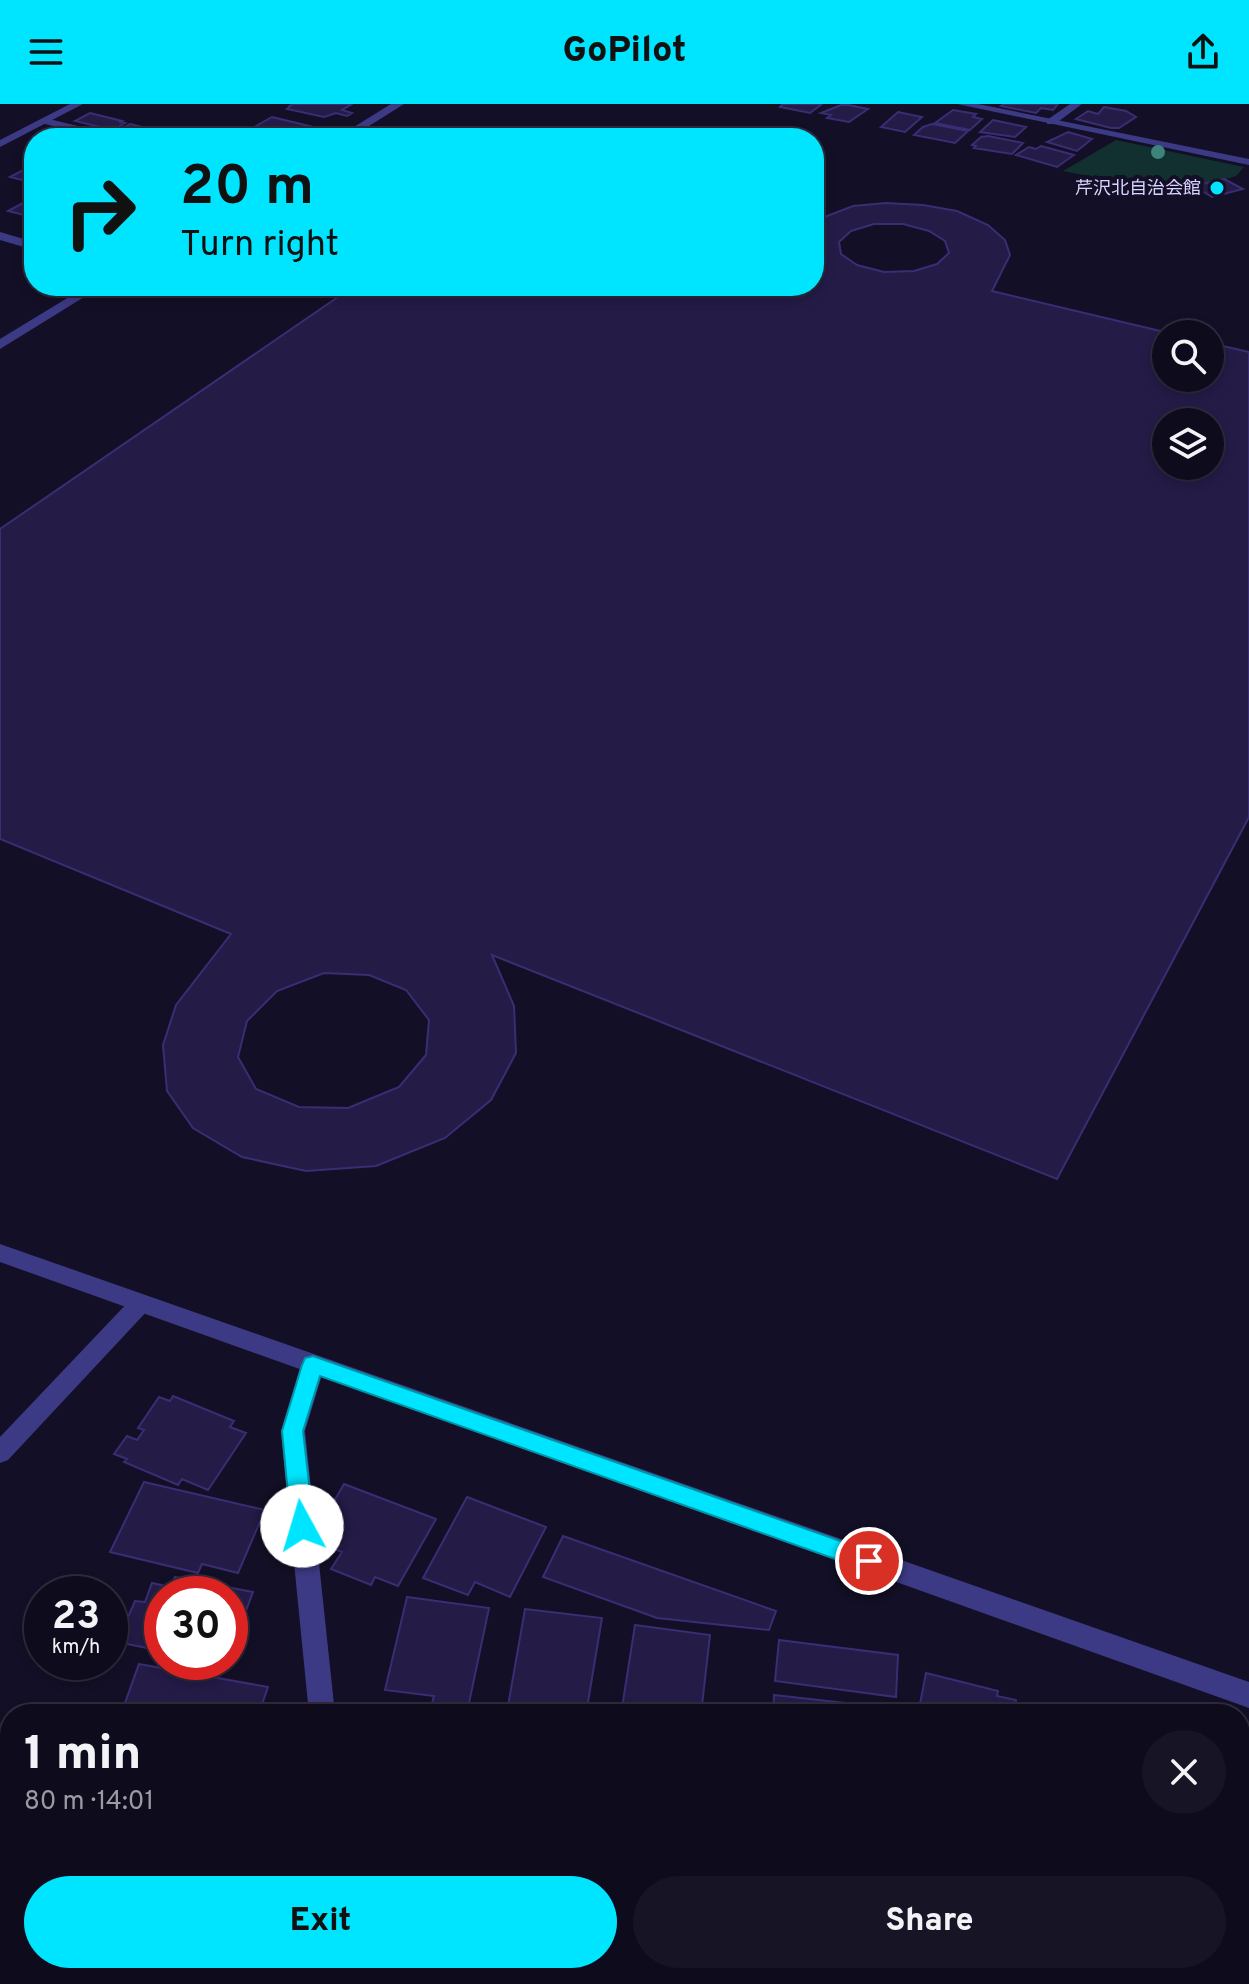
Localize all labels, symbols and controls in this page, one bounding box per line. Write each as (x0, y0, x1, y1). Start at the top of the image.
text: GoPilot (563, 29, 686, 75)
icon: menu (24, 30, 68, 74)
icon: share (1181, 30, 1225, 74)
text: 20 m (180, 154, 314, 224)
icon: right (48, 160, 152, 264)
place label: 芹沢北自治会館 (1075, 178, 1201, 201)
marker: 芹沢北自治会館 (1208, 179, 1226, 197)
text: Turn right (180, 223, 339, 269)
map controls (1152, 320, 1224, 480)
button: search (1152, 320, 1224, 392)
button: layers (1152, 408, 1224, 480)
position arrow (260, 1484, 344, 1568)
pin (835, 1527, 903, 1595)
icon: arrive (847, 1539, 891, 1583)
speed limit sign: 30 (144, 1576, 248, 1680)
text: 23 (52, 1593, 100, 1643)
text: km/h (52, 1635, 100, 1661)
text: 1 min (24, 1726, 141, 1786)
button: close (1142, 1730, 1226, 1814)
text: 80 m · 14:01 (24, 1786, 154, 1819)
button: Exit (24, 1876, 617, 1968)
button: Share (633, 1876, 1226, 1968)

